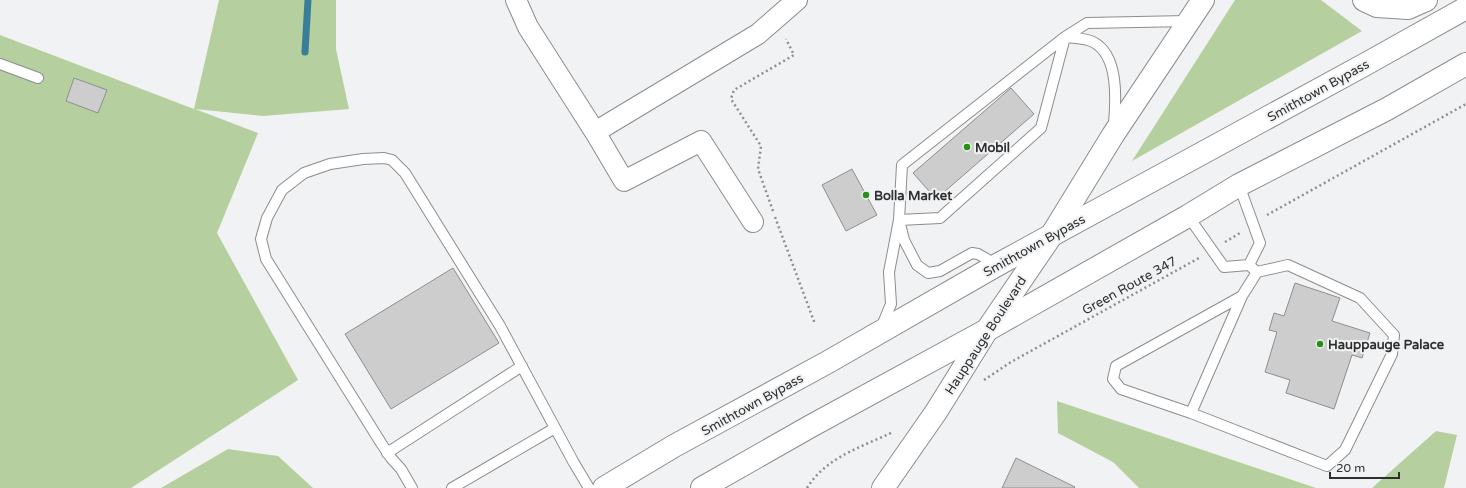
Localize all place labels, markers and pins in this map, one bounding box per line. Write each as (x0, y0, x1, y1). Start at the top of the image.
place label: Mobil (975, 140, 1010, 156)
marker: Mobil (962, 142, 972, 152)
place label: Bolla Market (874, 188, 952, 204)
marker: Bolla Market (861, 190, 871, 200)
place label: Hauppauge Palace (1328, 337, 1445, 353)
marker: Hauppauge Palace (1315, 339, 1325, 349)

